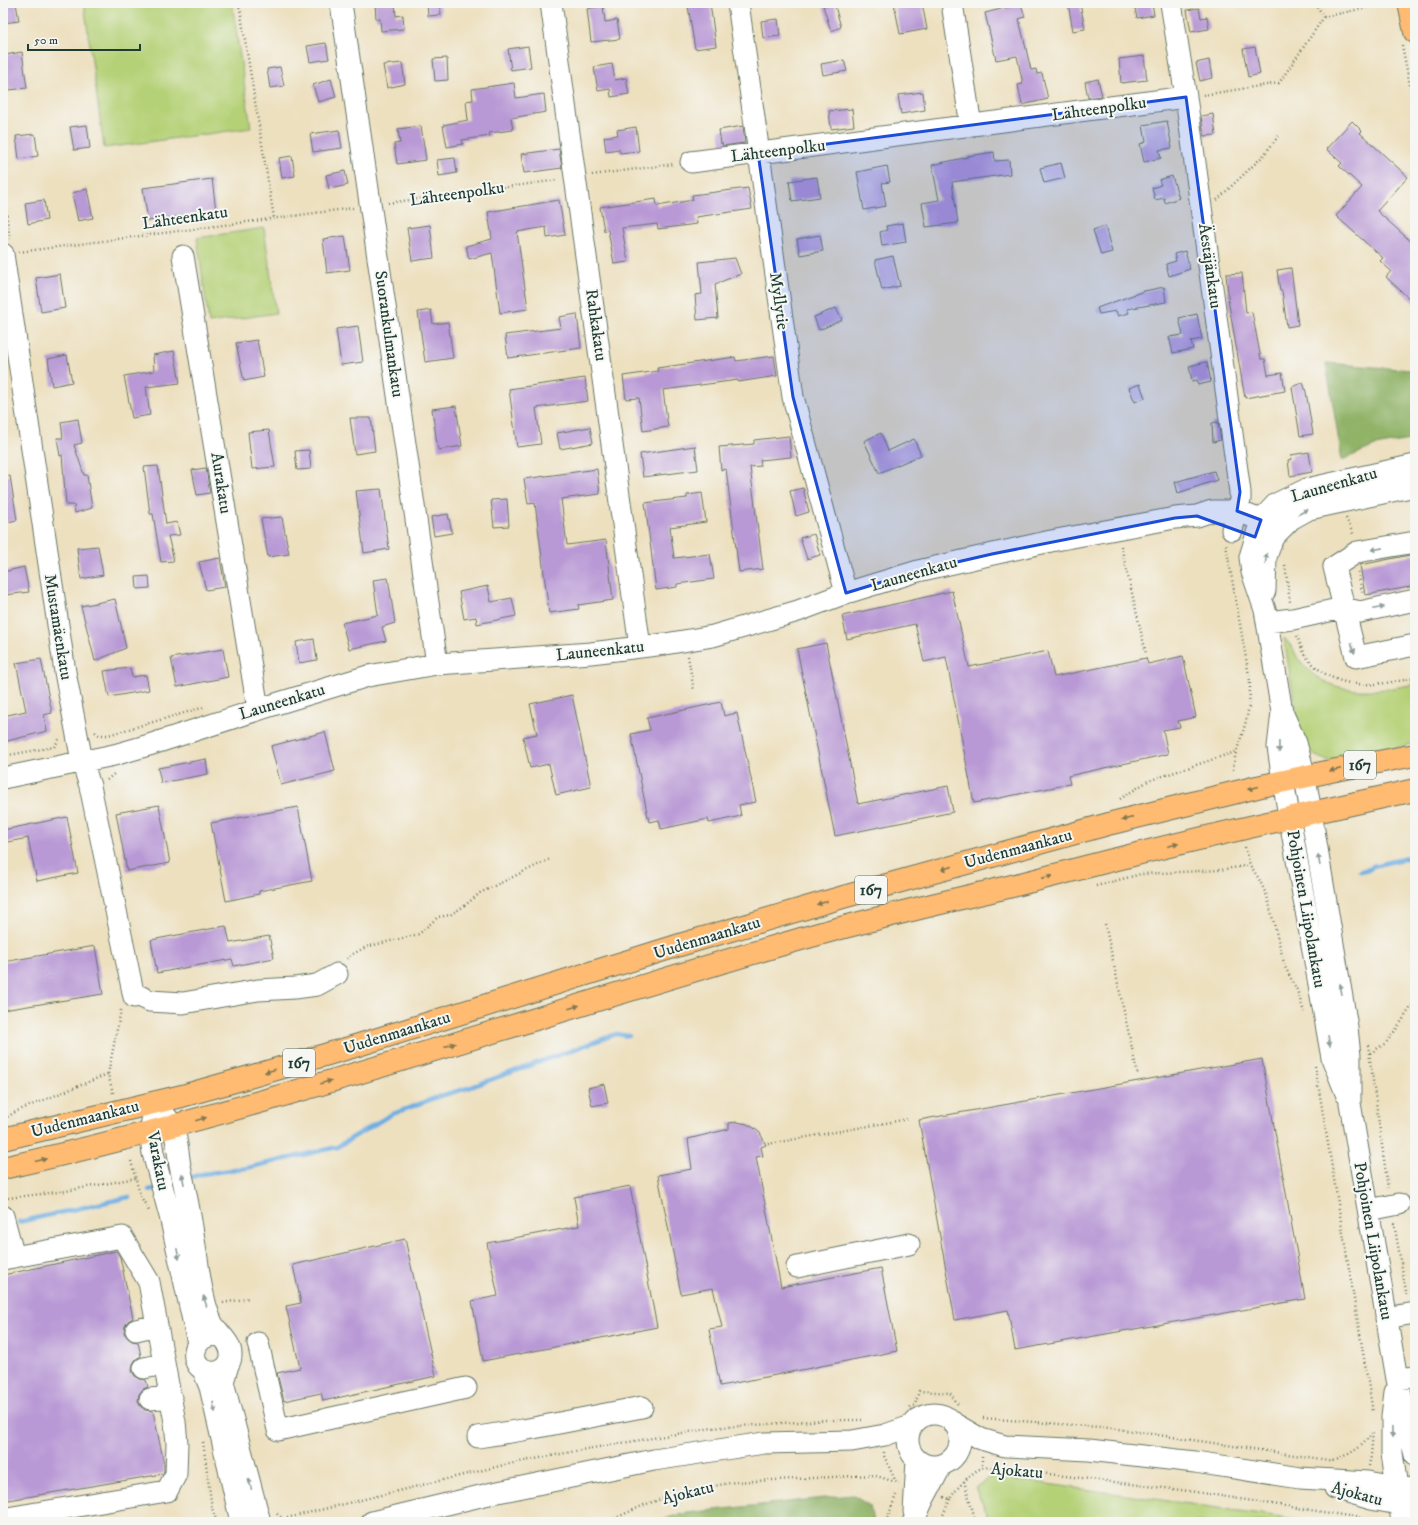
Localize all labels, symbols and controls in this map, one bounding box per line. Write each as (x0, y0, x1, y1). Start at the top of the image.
scale bar (28, 26, 140, 52)
text: 50 m (34, 33, 58, 48)
street label: Lähteenpolku (1050, 91, 1148, 127)
street label: Lähteenpolku (729, 134, 827, 168)
street label: Lähteenpolku (408, 176, 506, 212)
street label: Lähteenkatu (141, 201, 229, 235)
street label: Äestäjänkatu (1193, 222, 1227, 310)
street label: Suorankulmankatu (369, 269, 409, 399)
street label: Myllytie (764, 271, 794, 331)
street label: Rahkakatu (580, 288, 612, 362)
street label: Aurakatu (205, 451, 237, 515)
street label: Launeenkatu (1288, 462, 1380, 508)
one-way arrow (1297, 509, 1309, 516)
one-way arrow (1371, 547, 1383, 553)
street label: Launeenkatu (868, 551, 960, 597)
one-way arrow (1263, 553, 1269, 565)
street label: Mustamäenkatu (39, 572, 77, 682)
one-way arrow (1373, 604, 1385, 610)
street label: Launeenkatu (555, 635, 645, 667)
one-way arrow (1350, 642, 1356, 654)
street label: Launeenkatu (236, 679, 328, 725)
one-way arrow (1275, 741, 1282, 753)
road number: 167 (1344, 751, 1376, 779)
one-way arrow (1329, 767, 1342, 773)
one-way arrow (1247, 786, 1259, 792)
one-way arrow (1120, 817, 1133, 823)
street label: Uudenmaankatu (962, 824, 1074, 874)
street label: Pohjoinen Liipolankatu (1281, 828, 1331, 990)
one-way arrow (1167, 841, 1179, 847)
one-way arrow (1316, 854, 1322, 867)
one-way arrow (941, 866, 953, 872)
one-way arrow (1041, 873, 1053, 879)
road number: 167 (855, 876, 887, 904)
one-way arrow (816, 901, 828, 907)
street label: Uudenmaankatu (651, 911, 763, 965)
one-way arrow (1338, 983, 1344, 995)
one-way arrow (569, 1004, 581, 1010)
street label: Uudenmaankatu (341, 1006, 453, 1060)
one-way arrow (1326, 1035, 1332, 1047)
one-way arrow (444, 1042, 456, 1048)
road number: 167 (283, 1049, 315, 1077)
one-way arrow (264, 1068, 276, 1074)
one-way arrow (320, 1079, 332, 1085)
street label: Uudenmaankatu (29, 1095, 141, 1143)
one-way arrow (195, 1116, 207, 1122)
street label: Varakatu (141, 1129, 175, 1192)
one-way arrow (35, 1156, 47, 1162)
street label: Pohjoinen Liipolankatu (1348, 1160, 1398, 1322)
one-way arrow (180, 1173, 186, 1185)
one-way arrow (175, 1248, 181, 1261)
one-way arrow (202, 1294, 208, 1306)
one-way arrow (212, 1400, 218, 1413)
one-way arrow (1389, 1426, 1395, 1439)
street label: Ajokatu (990, 1458, 1044, 1484)
street label: Ajokatu (660, 1476, 716, 1510)
street label: Ajokatu (1329, 1477, 1385, 1511)
one-way arrow (247, 1478, 253, 1490)

